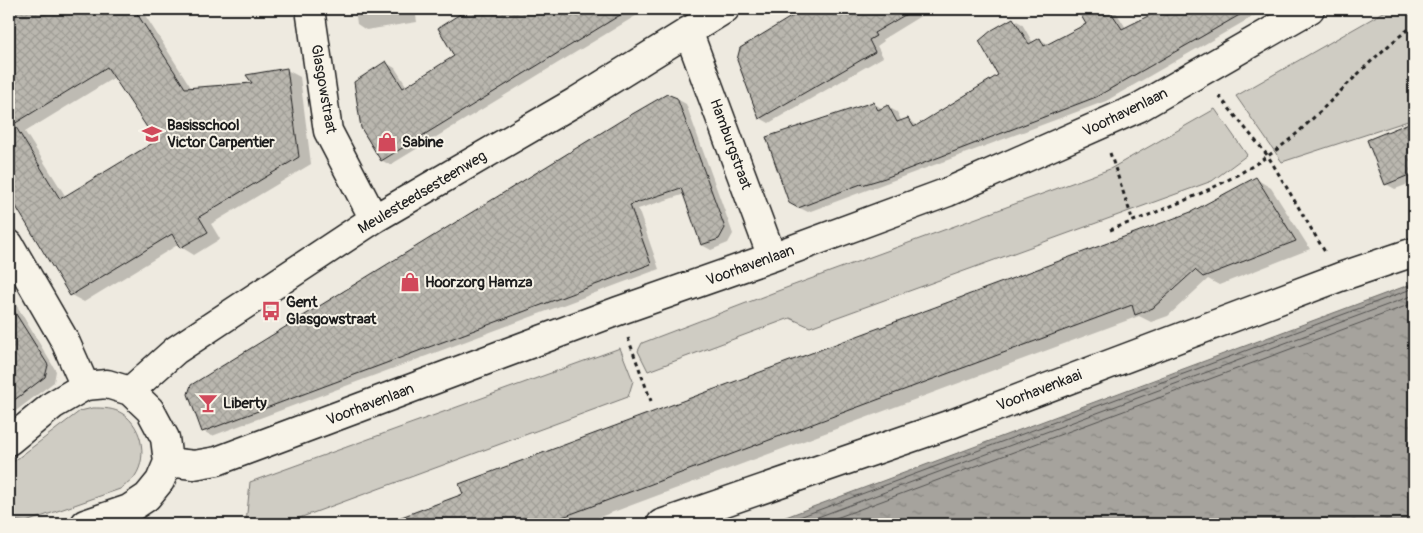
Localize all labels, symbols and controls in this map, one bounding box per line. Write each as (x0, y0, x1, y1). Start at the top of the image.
street label: Glasgowstraat (306, 43, 341, 136)
street label: Voorhavenlaan (1080, 84, 1171, 141)
street label: Hamburgstraat (705, 96, 756, 193)
place label: Basisschool Victor Carpentier (167, 116, 275, 152)
school or university icon: Basisschool Victor Carpentier (141, 123, 163, 145)
shop icon: Sabine (376, 131, 398, 153)
place label: Sabine (402, 133, 444, 152)
street label: Meulesteedsesteenweg (355, 147, 490, 238)
street label: Voorhavenlaan (704, 241, 797, 290)
shop icon: Hoorzorg Hamza (399, 271, 421, 293)
place label: Hoorzorg Hamza (425, 273, 533, 292)
place label: Gent Glasgowstraat (286, 293, 377, 329)
bus stop icon: Gent Glasgowstraat (260, 300, 282, 322)
street label: Voorhavenkaai (994, 365, 1085, 415)
street label: Voorhavenlaan (324, 379, 417, 430)
bar icon: Liberty (197, 392, 219, 414)
place label: Liberty (223, 394, 267, 413)

